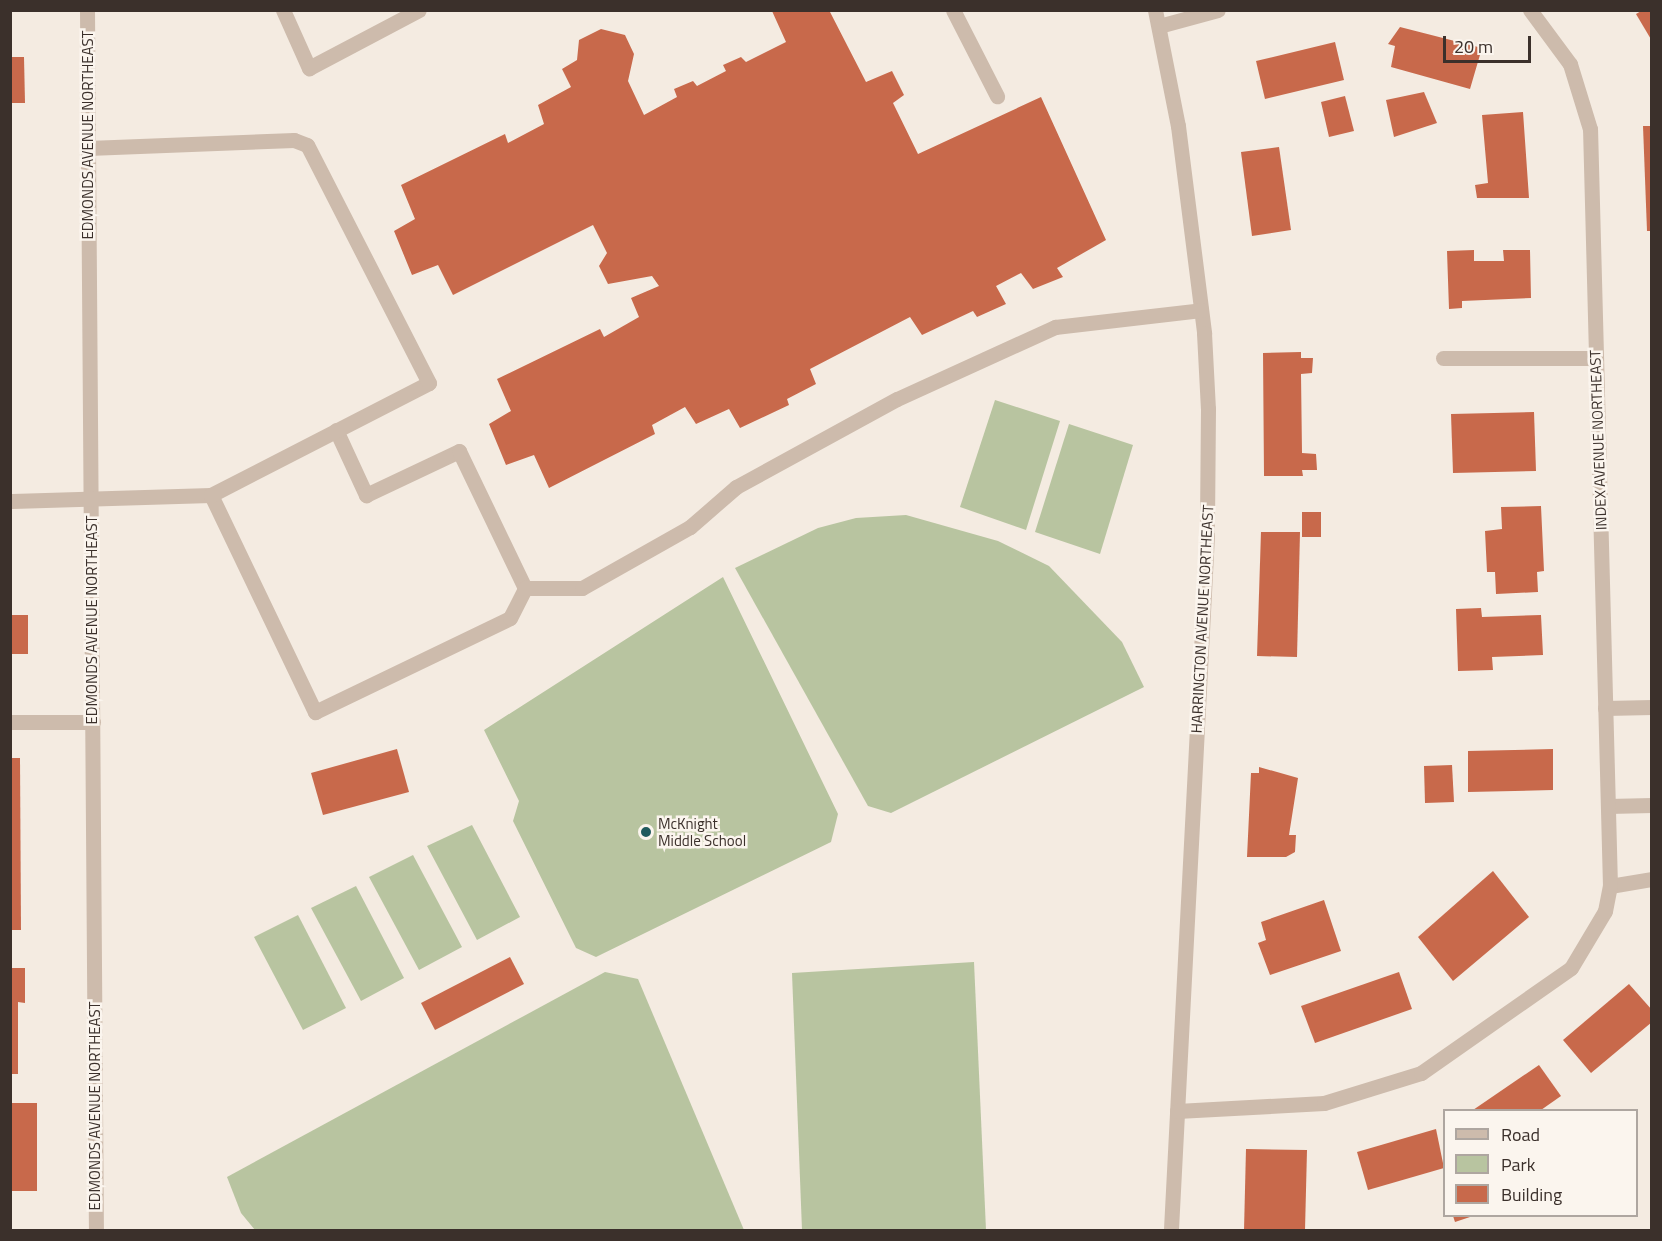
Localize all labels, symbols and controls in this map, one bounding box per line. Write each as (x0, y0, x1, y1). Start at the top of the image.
scale bar (1446, 24, 1534, 62)
street label: EDMONDS AVENUE NORTHEAST (79, 31, 97, 239)
text: 20 m (1454, 33, 1493, 60)
street label: INDEX AVENUE NORTHEAST (1586, 349, 1610, 531)
street label: HARRINGTON AVENUE NORTHEAST (1187, 504, 1217, 734)
street label: EDMONDS AVENUE NORTHEAST (83, 516, 101, 724)
place label: McKnight Middle School (658, 814, 746, 849)
marker: McKnight Middle School (639, 825, 653, 839)
street label: EDMONDS AVENUE NORTHEAST (86, 1002, 104, 1210)
legend (1443, 1109, 1638, 1217)
text: Road (1501, 1121, 1540, 1148)
text: Park (1501, 1151, 1535, 1178)
text: Building (1501, 1181, 1562, 1208)

